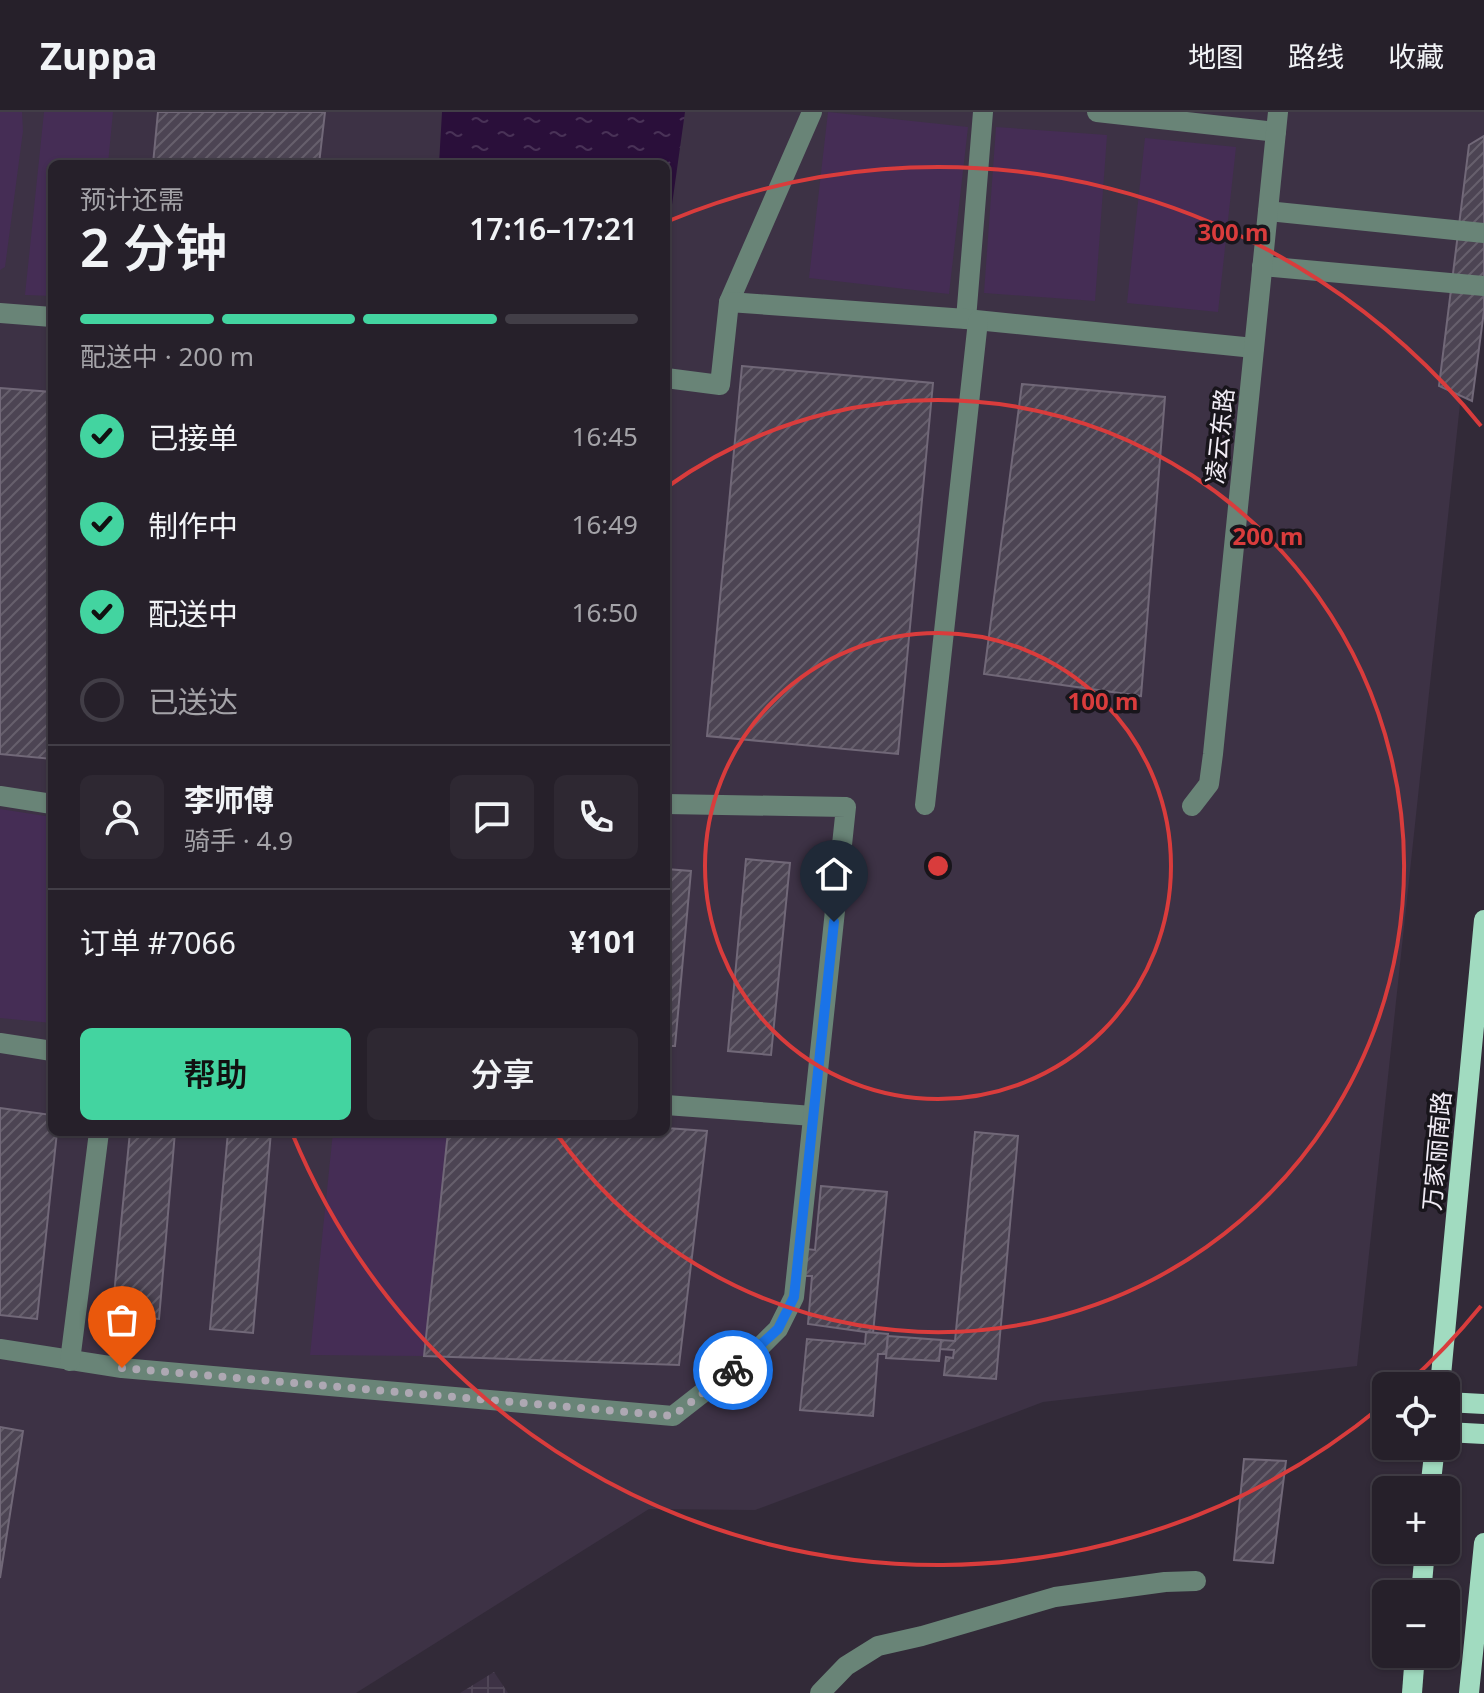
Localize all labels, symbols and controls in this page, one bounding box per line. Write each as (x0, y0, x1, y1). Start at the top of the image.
text: Zuppa (40, 29, 158, 81)
text: 地图 (1188, 37, 1244, 75)
text: 路线 (1288, 37, 1344, 75)
text: 收藏 (1388, 37, 1444, 75)
text: 预计还需 (80, 181, 184, 217)
text: 17:16–17:21 (469, 208, 638, 249)
text: 2 分钟 (80, 211, 227, 282)
text: 300 m (1198, 215, 1268, 248)
text: 配送中 · 200 m (80, 338, 254, 374)
street label: 凌云东路 (1198, 387, 1240, 485)
icon: check (80, 414, 124, 458)
text: 已接单 (148, 417, 238, 458)
text: 16:45 (572, 418, 638, 454)
icon: check (80, 502, 124, 546)
text: 制作中 (148, 505, 238, 546)
text: 16:49 (572, 506, 638, 542)
text: 200 m (1233, 519, 1303, 552)
icon: check (80, 590, 124, 634)
text: 配送中 (148, 593, 238, 634)
text: 16:50 (572, 594, 638, 630)
text: 已送达 (148, 681, 238, 722)
text: 100 m (1068, 684, 1138, 717)
button: person (80, 775, 164, 859)
button: chat (450, 775, 534, 859)
button: phone (554, 775, 638, 859)
text: 李师傅 (184, 779, 274, 820)
text: 骑手 · 4.9 (184, 822, 293, 858)
pin (800, 840, 868, 922)
icon: home (812, 852, 856, 896)
centre of rings (924, 852, 952, 880)
text: ¥101 (569, 921, 638, 962)
text: 订单 #7066 (80, 922, 236, 963)
button: 帮助 (80, 1028, 351, 1120)
button: 分享 (367, 1028, 638, 1120)
street label: 万家丽南路 (1414, 1090, 1458, 1212)
pin (88, 1286, 156, 1368)
icon: bag (100, 1298, 144, 1342)
courier (693, 1330, 773, 1410)
icon: bike (711, 1348, 755, 1392)
map controls (1372, 1372, 1460, 1668)
button: locate (1372, 1372, 1460, 1460)
button: + (1372, 1476, 1460, 1564)
button: − (1372, 1580, 1460, 1668)

